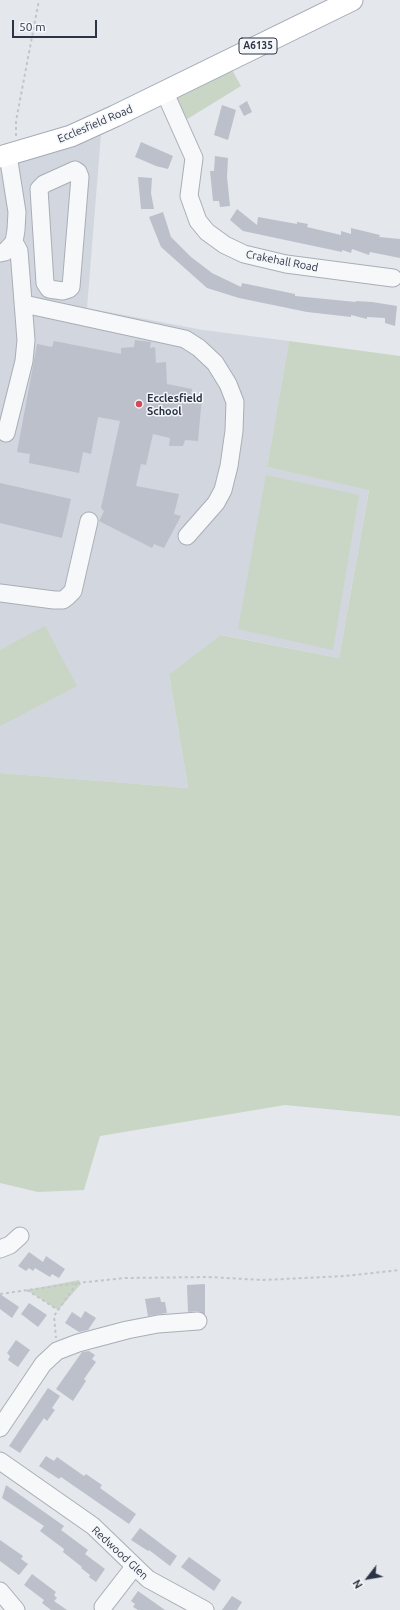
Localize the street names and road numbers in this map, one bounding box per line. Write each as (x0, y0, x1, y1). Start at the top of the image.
road number: A6135 (239, 38, 277, 54)
street label: Ecclesfield Road (56, 102, 134, 146)
street label: Crakehall Road (245, 248, 319, 274)
street label: Redwood Glen (89, 1524, 151, 1582)

